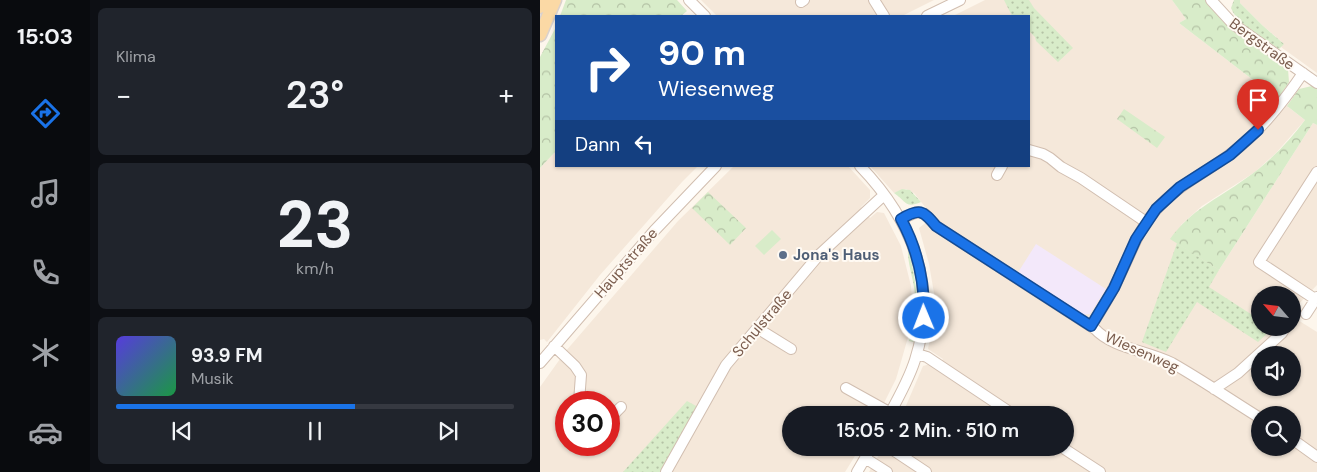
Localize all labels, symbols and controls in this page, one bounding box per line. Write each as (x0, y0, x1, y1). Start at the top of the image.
street label: Bergstraße (1225, 13, 1299, 75)
text: 15:03 (17, 22, 73, 51)
text: 90 m (658, 30, 746, 76)
icon: right (575, 35, 640, 100)
text: Klima (116, 46, 156, 67)
text: 23° (286, 70, 344, 120)
text: Wiesenweg (658, 74, 774, 103)
text: − (116, 77, 131, 114)
text: + (499, 77, 514, 114)
pin (1237, 79, 1279, 130)
icon: arrive (1244, 86, 1272, 114)
icon: directions (28, 96, 63, 131)
icon: left (630, 130, 658, 158)
text: Dann (575, 132, 620, 157)
icon: music (28, 176, 63, 211)
text: 23 (277, 183, 353, 267)
street label: Hauptstraße (590, 224, 662, 302)
place label: Jona's Haus (793, 245, 880, 265)
marker: Jona's Haus (777, 249, 789, 261)
icon: phone (28, 255, 63, 290)
text: km/h (296, 258, 334, 279)
street label: Schulstraße (728, 285, 796, 361)
north arrow (1251, 286, 1301, 336)
map controls (1251, 286, 1301, 456)
position arrow (897, 291, 949, 343)
street label: Wiesenweg (1102, 327, 1182, 377)
icon: climate (28, 335, 63, 370)
text: 93.9 FM (191, 343, 263, 368)
button: sound (1251, 346, 1301, 396)
text: Musik (191, 368, 234, 389)
speed limit sign: 30 (555, 391, 620, 456)
button: search (1251, 406, 1301, 456)
icon: car (28, 415, 63, 450)
icon: previous (168, 417, 196, 445)
icon: pause (301, 417, 329, 445)
icon: next (434, 417, 462, 445)
text: 15:05 · 2 Min. · 510 m (837, 418, 1019, 443)

